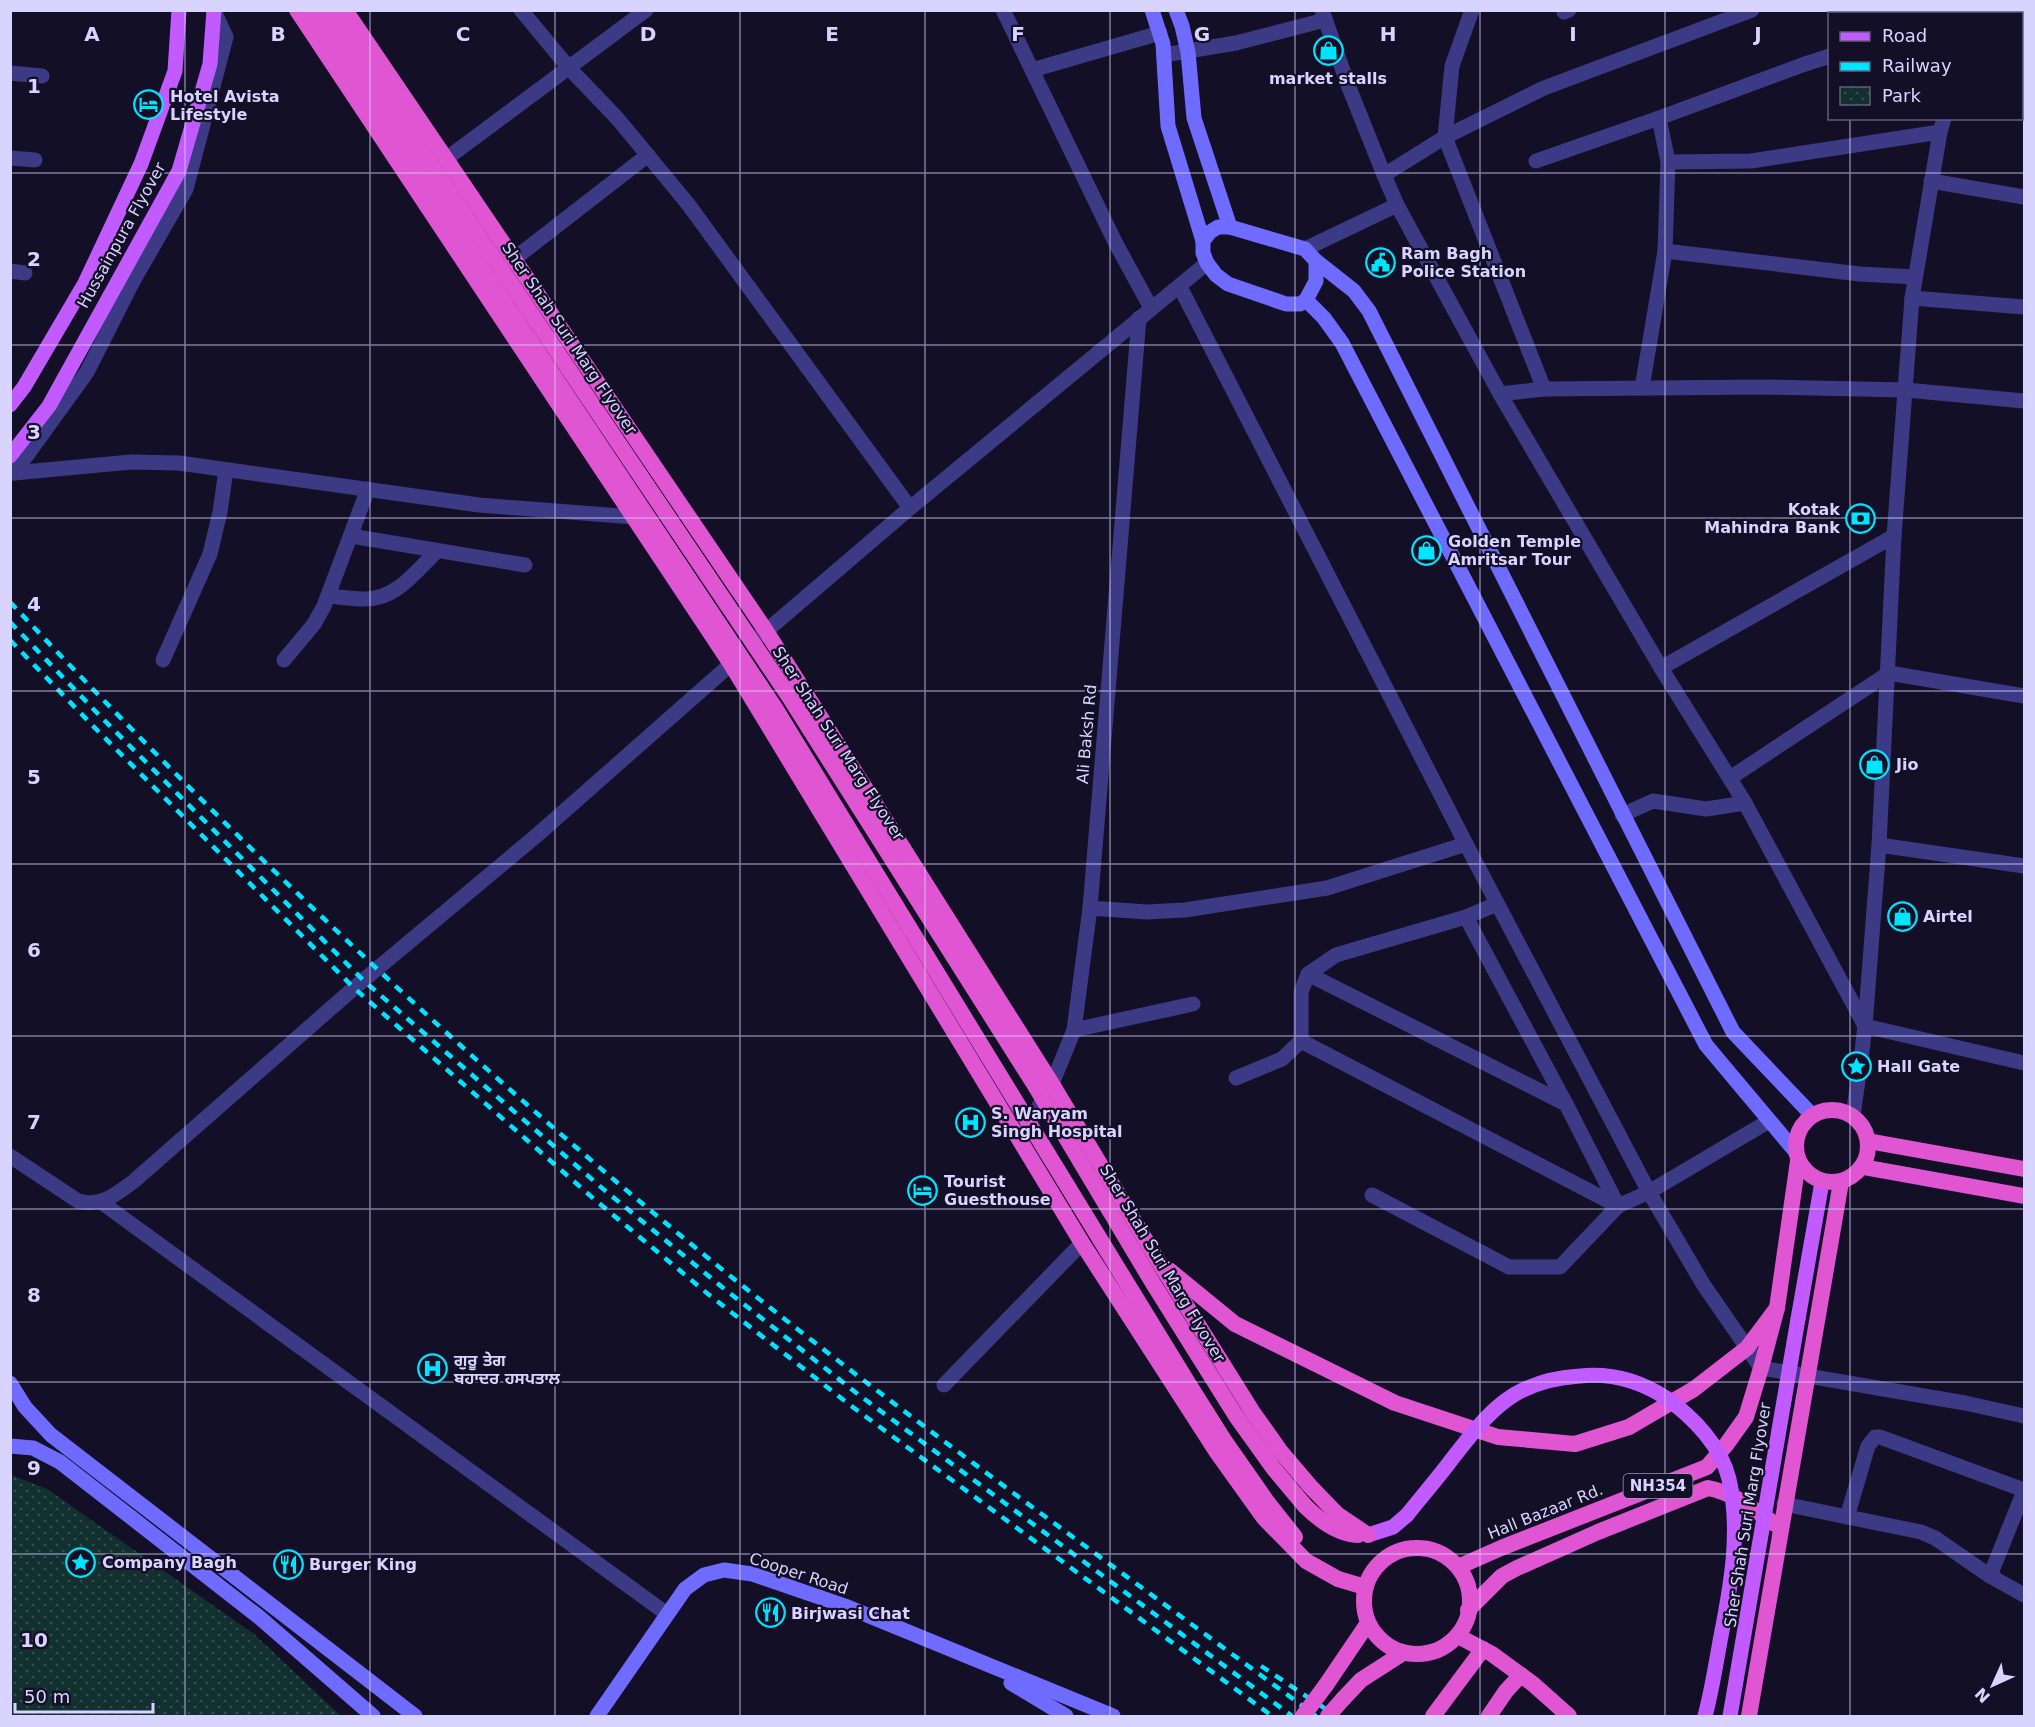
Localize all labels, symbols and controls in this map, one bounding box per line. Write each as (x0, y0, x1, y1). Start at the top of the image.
legend (1828, 12, 2023, 120)
text: A (84, 22, 100, 46)
text: B (270, 22, 286, 46)
text: C (456, 22, 470, 46)
text: D (640, 22, 656, 46)
text: E (825, 22, 839, 46)
text: F (1011, 22, 1025, 46)
text: G (1194, 22, 1210, 46)
text: H (1380, 22, 1396, 46)
text: I (1569, 22, 1577, 46)
text: J (1752, 22, 1762, 46)
text: Road (1882, 25, 1927, 46)
shop icon: market stalls (1312, 34, 1344, 66)
text: Railway (1882, 55, 1952, 76)
place label: market stalls (1269, 69, 1387, 88)
text: 1 (27, 74, 41, 98)
text: Park (1882, 85, 1921, 106)
place label: Hotel Avista Lifestyle (170, 87, 280, 124)
hotel icon: Hotel Avista Lifestyle (133, 89, 165, 121)
street label: Hussainpura Flyover (73, 159, 170, 311)
street label: Sher Shah Suri Marg Flyover (498, 239, 641, 438)
place label: Ram Bagh Police Station (1401, 244, 1526, 281)
public building icon: Ram Bagh Police Station (1364, 246, 1396, 278)
text: 2 (27, 247, 41, 271)
text: 3 (27, 420, 41, 444)
place label: Kotak Mahindra Bank (1704, 500, 1840, 537)
bank icon: Kotak Mahindra Bank (1845, 502, 1877, 534)
place label: Golden Temple Amritsar Tour (1448, 532, 1581, 569)
shop icon: Golden Temple Amritsar Tour (1411, 534, 1443, 566)
text: 4 (27, 592, 41, 616)
street label: Sher Shah Suri Marg Flyover (769, 643, 909, 844)
street label: Ali Baksh Rd (1073, 683, 1100, 785)
shop icon: Jio (1859, 748, 1891, 780)
place label: Jio (1895, 755, 1918, 774)
text: 5 (27, 765, 41, 789)
shop icon: Airtel (1886, 900, 1918, 932)
place label: Airtel (1923, 907, 1973, 926)
text: 6 (27, 938, 41, 962)
place icon: Hall Gate (1840, 1050, 1872, 1082)
place label: Hall Gate (1877, 1057, 1960, 1076)
place label: S. Waryam Singh Hospital (991, 1104, 1123, 1141)
hospital icon: S. Waryam Singh Hospital (954, 1106, 986, 1138)
text: 7 (27, 1110, 41, 1134)
street label: Sher Shah Suri Marg Flyover (1096, 1161, 1230, 1366)
place label: Tourist Guesthouse (944, 1172, 1051, 1209)
hotel icon: Tourist Guesthouse (907, 1174, 939, 1206)
text: 8 (27, 1283, 41, 1307)
place label: ਗੁਰੂ ਤੇਗ ਬਹਾਦਰ ਹਸਪਤਾਲ (453, 1351, 561, 1388)
hospital icon: ਗੁਰੂ ਤੇਗ ਬਹਾਦਰ ਹਸਪਤਾਲ (417, 1353, 449, 1385)
street label: Sher Shah Suri Marg Flyover (1720, 1401, 1775, 1629)
text: 9 (27, 1456, 41, 1480)
road number: NH354 (1624, 1474, 1692, 1498)
street label: Hall Bazaar Rd. (1485, 1480, 1606, 1543)
place icon: Company Bagh (65, 1546, 97, 1578)
restaurant icon: Burger King (272, 1548, 304, 1580)
street label: Cooper Road (747, 1549, 851, 1598)
place label: Company Bagh (102, 1553, 237, 1572)
place label: Burger King (309, 1555, 417, 1574)
restaurant icon: Birjwasi Chat (754, 1597, 786, 1629)
place label: Birjwasi Chat (791, 1604, 910, 1623)
text: 10 (20, 1628, 48, 1652)
north arrow (1963, 1655, 2023, 1715)
scale bar (15, 1676, 153, 1714)
text: N (1971, 1684, 1994, 1707)
text: 50 m (24, 1686, 70, 1707)

